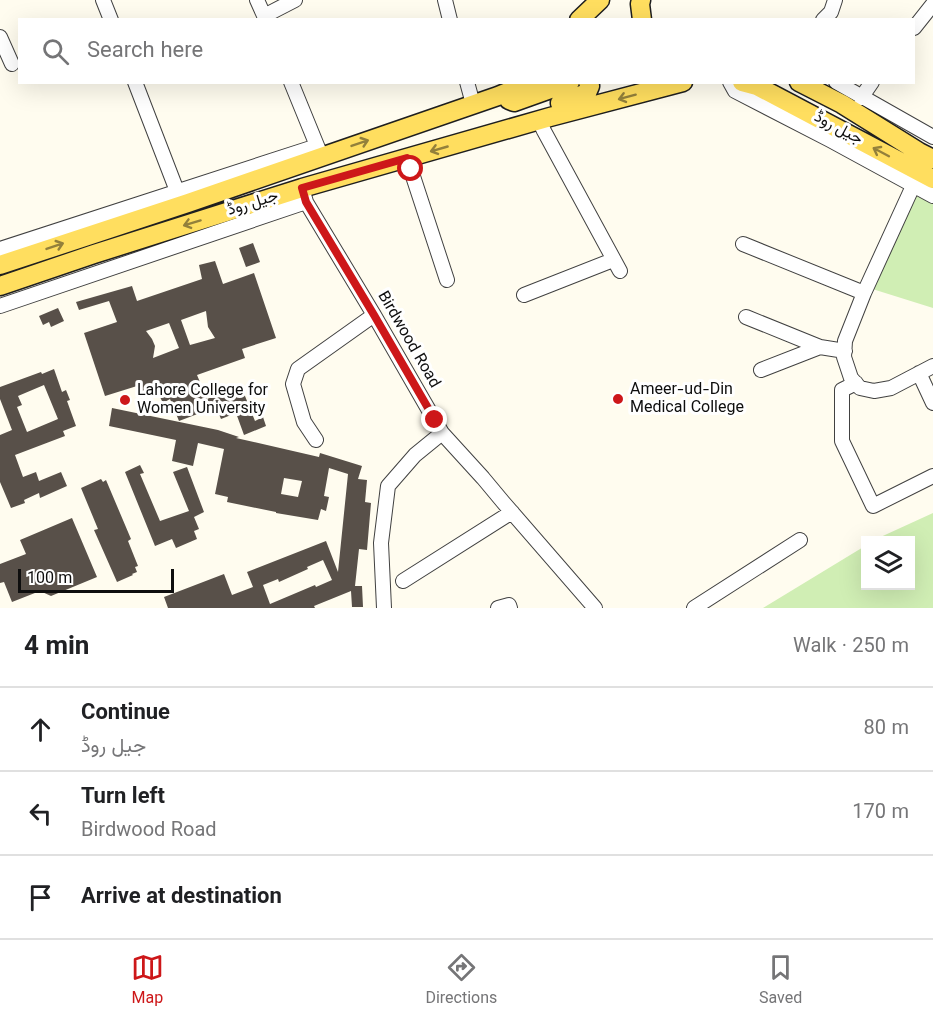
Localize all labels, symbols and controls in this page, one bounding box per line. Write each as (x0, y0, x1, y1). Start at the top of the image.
search box (18, 18, 915, 84)
text: Search here (87, 34, 203, 69)
icon: search (39, 35, 72, 68)
one-way arrow (617, 92, 636, 103)
street label: جیل روڈ (809, 106, 867, 152)
one-way arrow (350, 137, 368, 148)
one-way arrow (430, 144, 449, 155)
one-way arrow (873, 146, 891, 157)
route start (397, 155, 423, 181)
street label: جیل روڈ (224, 184, 282, 224)
one-way arrow (182, 218, 201, 229)
one-way arrow (45, 240, 64, 251)
street label: Birdwood Road (370, 287, 446, 393)
place label: Ameer-ud-Din Medical College (630, 378, 744, 421)
place label: Lahore College for Women University (137, 379, 269, 422)
marker: Ameer-ud-Din Medical College (611, 392, 625, 406)
marker: Lahore College for Women University (118, 393, 132, 407)
route end (421, 406, 447, 432)
map controls (861, 536, 915, 590)
button: layers (861, 536, 915, 590)
scale bar (18, 566, 174, 594)
text: 100 m (27, 567, 72, 592)
text: 4 min (24, 627, 89, 668)
text: Walk · 250 m (793, 631, 909, 663)
text: Continue (81, 696, 170, 731)
icon: ahead (24, 713, 57, 746)
text: 80 m (864, 713, 909, 745)
text: جیل روڈ (81, 731, 146, 763)
text: Turn left (81, 780, 165, 815)
icon: left (24, 797, 57, 830)
text: 170 m (852, 797, 909, 829)
text: Birdwood Road (81, 815, 217, 847)
text: Arrive at destination (81, 880, 282, 915)
icon: arrive (24, 881, 57, 914)
tab: Map (131, 951, 164, 1012)
tab: Directions (425, 951, 497, 1012)
tab: Saved (759, 951, 802, 1012)

